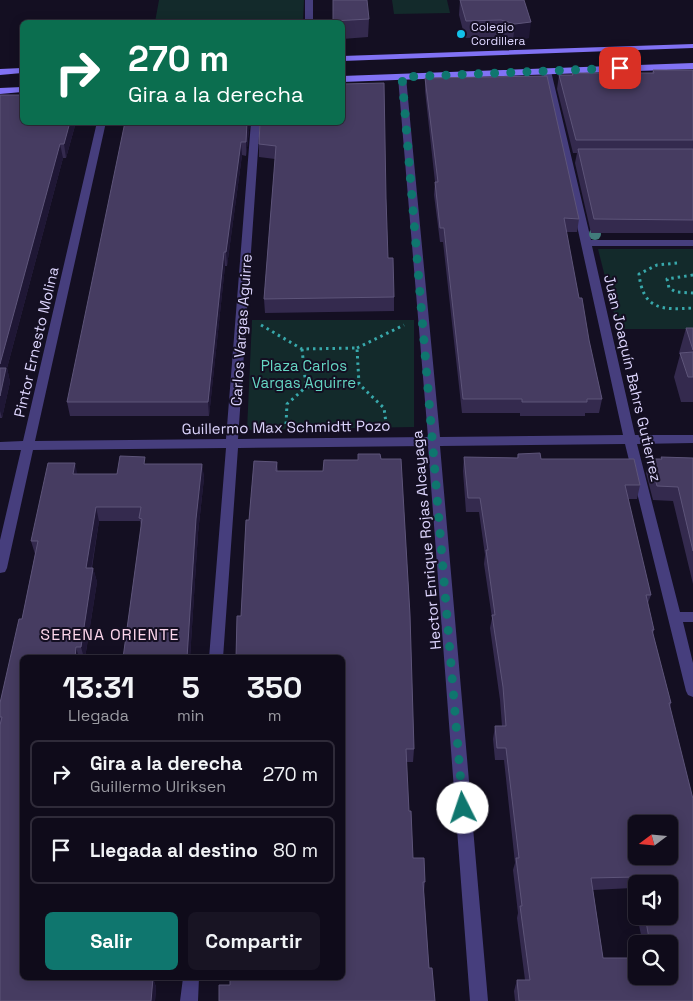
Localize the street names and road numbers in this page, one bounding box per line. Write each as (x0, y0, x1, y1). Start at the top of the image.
street label: Carlos Vargas Aguirre (226, 253, 256, 407)
street label: Pintor Ernesto Molina (9, 264, 63, 419)
street label: Juan Joaquín Bahrs Gutierrez (600, 273, 666, 483)
street label: Guillermo Max Schmidtt Pozo (181, 416, 391, 438)
street label: Hector Enrique Rojas Alcayaga (407, 429, 445, 651)

